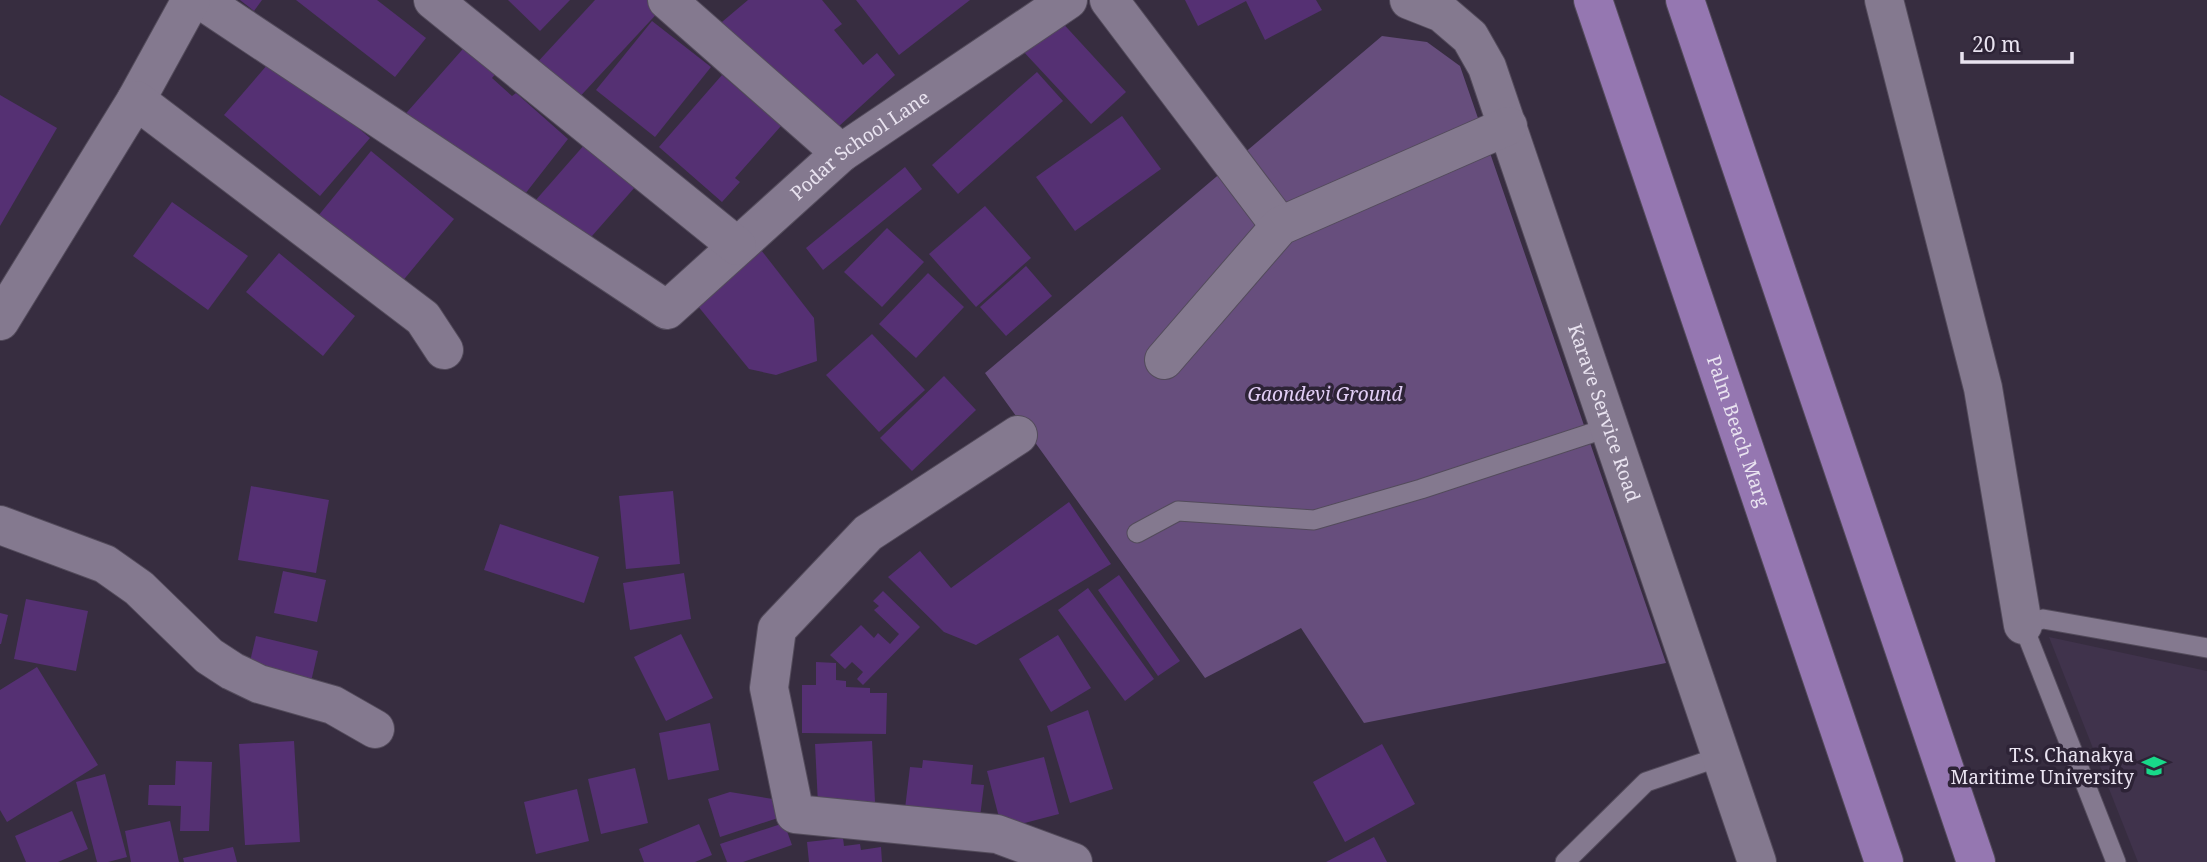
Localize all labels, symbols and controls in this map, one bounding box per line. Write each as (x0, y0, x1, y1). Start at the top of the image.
scale bar (1962, 21, 2072, 65)
text: 20 m (1972, 30, 2021, 58)
street label: Podar School Lane (785, 84, 935, 206)
street label: Karave Service Road (1562, 320, 1647, 505)
street label: Palm Beach Marg (1701, 352, 1776, 510)
park label: Gaondevi Ground (1248, 381, 1403, 407)
place label: T.S. Chanakya Maritime University (1950, 742, 2134, 790)
school or university icon: T.S. Chanakya Maritime University (2140, 752, 2168, 780)

